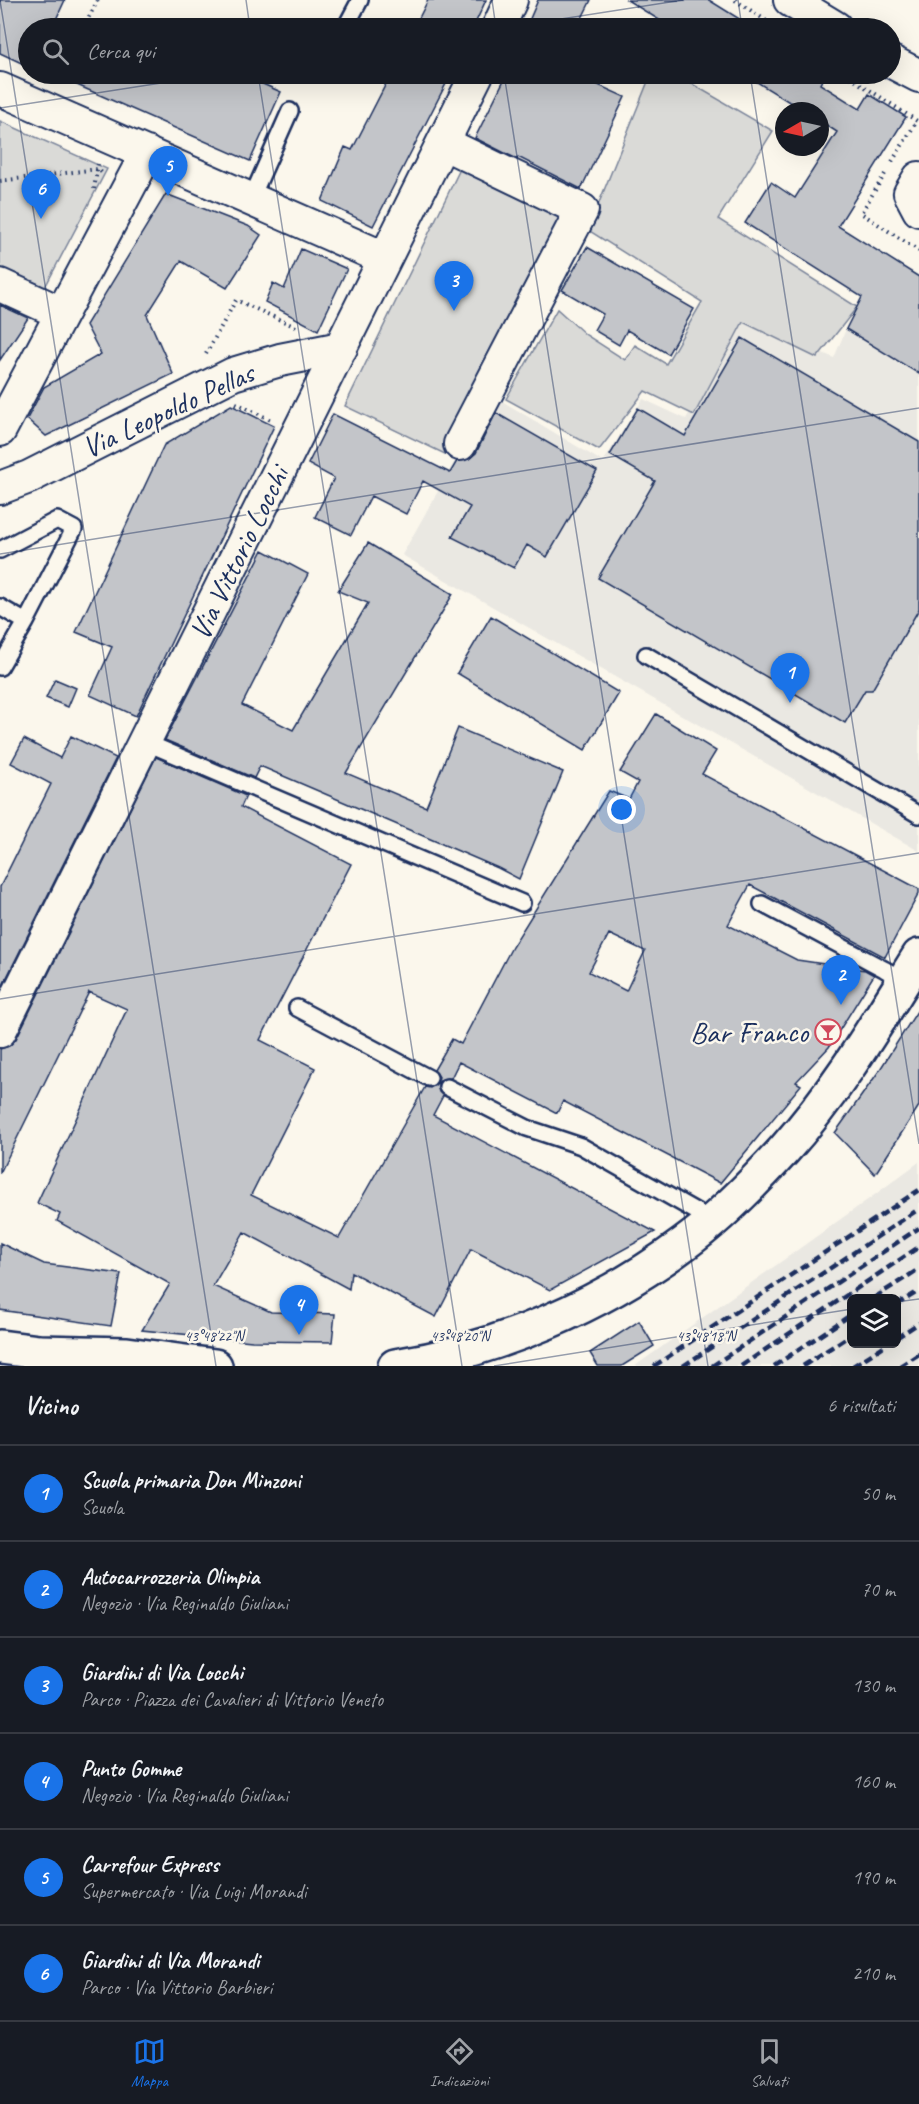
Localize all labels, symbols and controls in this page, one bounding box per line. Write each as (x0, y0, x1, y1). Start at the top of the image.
search box (18, 18, 901, 84)
icon: search (39, 35, 72, 68)
text: Cerca qui (87, 37, 155, 65)
north arrow (775, 102, 829, 156)
pin: 5 (148, 146, 188, 196)
pin: 6 (22, 170, 60, 219)
pin: 3 (434, 262, 474, 311)
street label: Via Leopoldo Pellas (76, 352, 262, 466)
street label: Via Vittorio Locchi (181, 457, 299, 646)
pin: 1 (770, 654, 810, 703)
your location (607, 795, 636, 824)
pin: 2 (822, 956, 860, 1005)
place label: Bar Franco (690, 1013, 809, 1051)
bar icon: Bar Franco (813, 1017, 843, 1047)
pin: 4 (280, 1286, 318, 1335)
map controls (847, 1294, 901, 1348)
button: layers (847, 1294, 901, 1348)
text: 43°48'22"N (184, 1327, 247, 1346)
text: 43°48'20"N (430, 1327, 493, 1346)
text: 43°48'18"N (676, 1327, 739, 1346)
text: Vicino (24, 1389, 78, 1422)
text: 6 risultati (827, 1393, 895, 1418)
text: Scuola primaria Don Minzoni (81, 1467, 301, 1495)
text: 1 (39, 1481, 48, 1506)
text: 50 m (861, 1481, 895, 1506)
text: Scuola (81, 1495, 123, 1520)
text: Autocarrozzeria Olimpia (81, 1563, 259, 1591)
text: 2 (39, 1577, 48, 1602)
text: 70 m (861, 1577, 895, 1602)
text: Negozio · Via Reginaldo Giuliani (81, 1591, 288, 1616)
text: Giardini di Via Locchi (81, 1659, 243, 1687)
text: 3 (39, 1673, 48, 1698)
text: 130 m (852, 1673, 895, 1698)
text: Parco · Piazza dei Cavalieri di Vittorio Veneto (81, 1687, 383, 1712)
text: Punto Gomme (81, 1755, 181, 1783)
text: 4 (39, 1769, 48, 1794)
text: 160 m (852, 1769, 895, 1794)
text: Negozio · Via Reginaldo Giuliani (81, 1783, 288, 1808)
text: Carrefour Express (81, 1851, 219, 1879)
text: 5 (39, 1865, 48, 1890)
text: 190 m (852, 1865, 895, 1890)
text: Supermercato · Via Luigi Morandi (81, 1879, 306, 1904)
text: Giardini di Via Morandi (81, 1947, 259, 1975)
text: 6 (39, 1961, 48, 1986)
text: 210 m (852, 1961, 895, 1986)
text: Parco · Via Vittorio Barbieri (81, 1975, 272, 2000)
tab: Mappa (131, 2035, 168, 2091)
tab: Indicazioni (430, 2035, 489, 2091)
tab: Salvati (751, 2035, 788, 2091)

